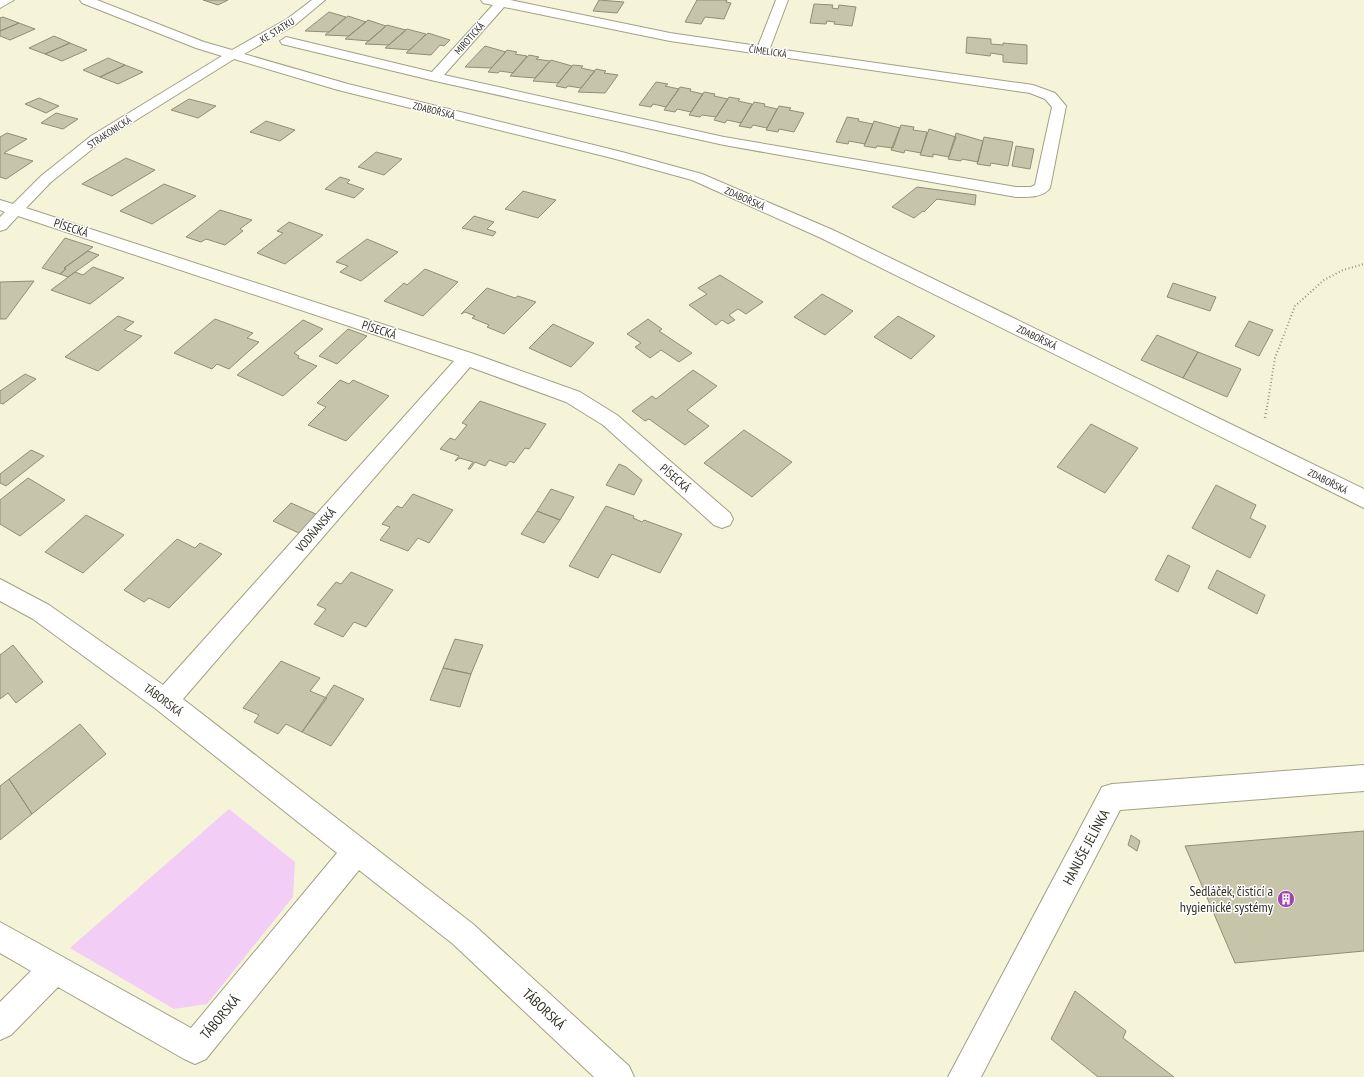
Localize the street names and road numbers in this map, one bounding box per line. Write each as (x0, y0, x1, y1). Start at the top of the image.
street label: KE STATKU (258, 15, 297, 46)
street label: MIROTICKÁ (451, 19, 487, 57)
street label: ČIMELICKÁ (748, 42, 788, 61)
street label: ZDABOŘSKÁ (412, 99, 456, 122)
street label: STRAKONICKÁ (85, 113, 134, 151)
street label: ZDABOŘSKÁ (723, 184, 767, 213)
street label: PÍSECKÁ (52, 215, 91, 240)
street label: PÍSECKÁ (360, 317, 399, 342)
street label: ZDABOŘSKÁ (1015, 322, 1059, 353)
street label: PÍSECKÁ (657, 460, 694, 495)
street label: ZDABOŘSKÁ (1306, 466, 1350, 497)
street label: VODŇANSKÁ (292, 504, 339, 555)
street label: TÁBORSKÁ (141, 680, 186, 719)
street label: HANUŠE JELÍNKA (1059, 806, 1114, 888)
street label: TÁBORSKÁ (519, 985, 570, 1034)
street label: TÁBORSKÁ (196, 991, 244, 1043)

